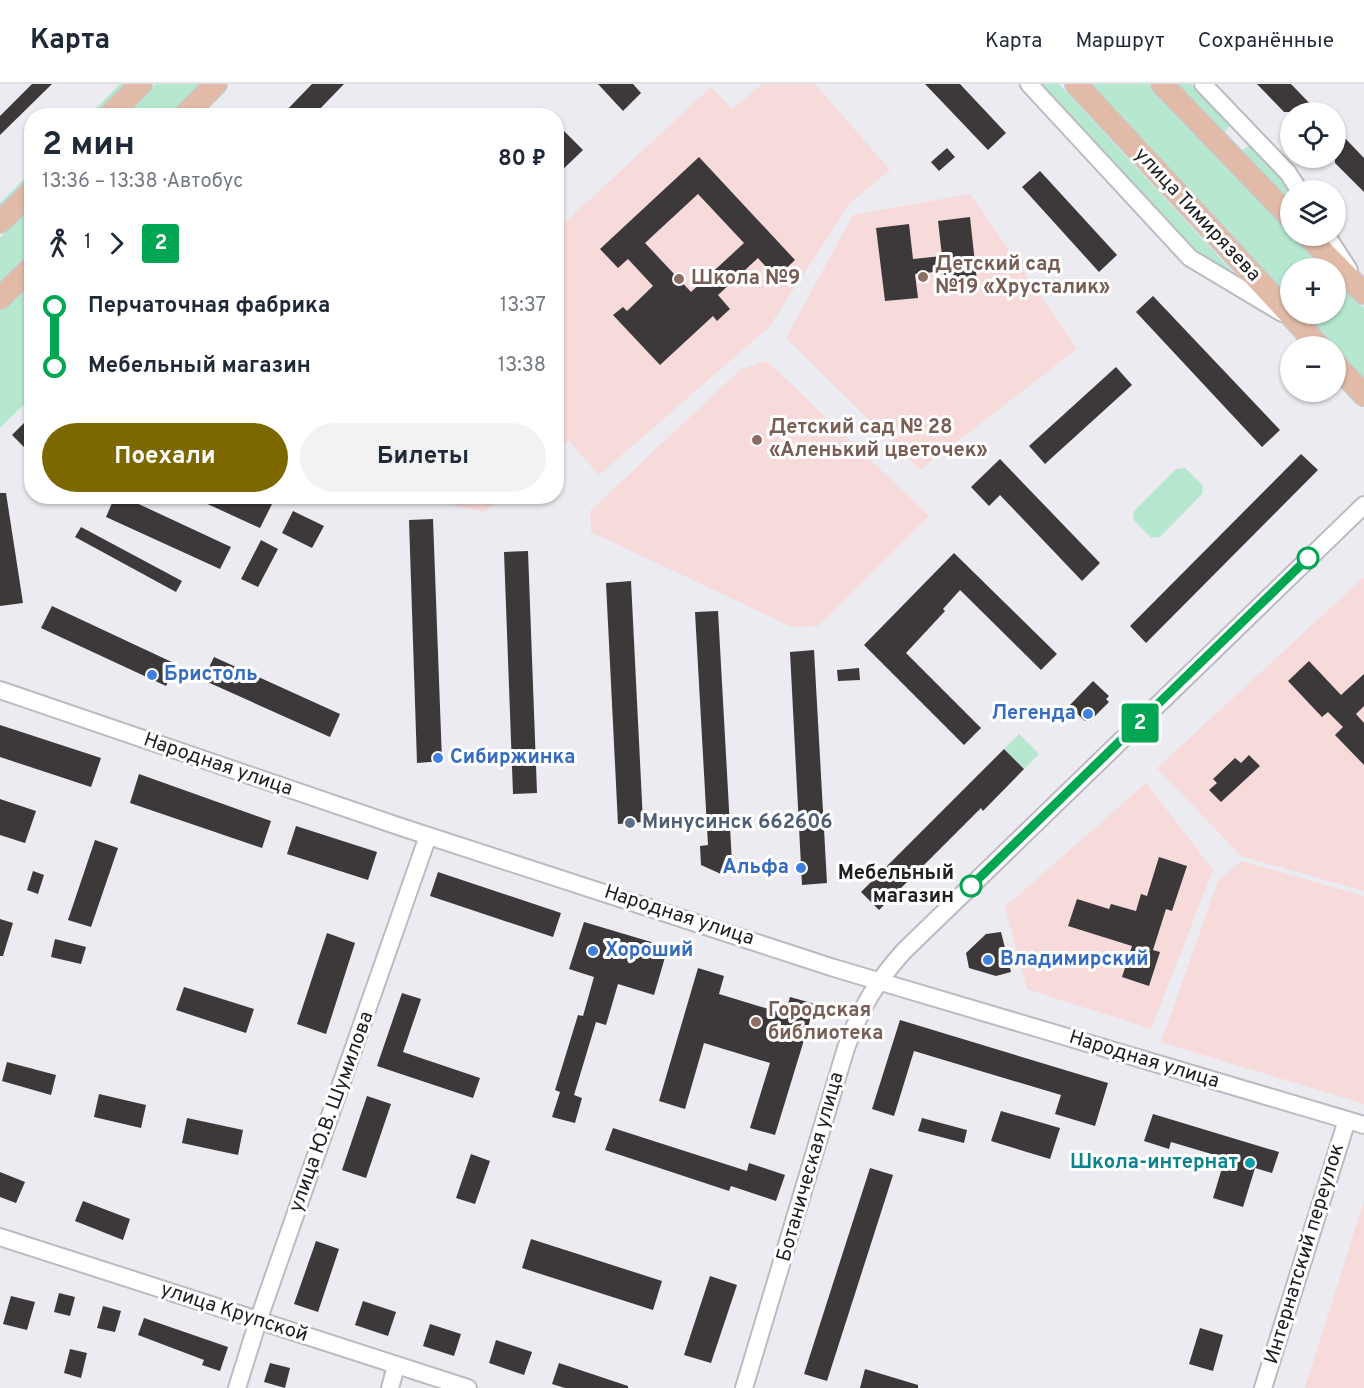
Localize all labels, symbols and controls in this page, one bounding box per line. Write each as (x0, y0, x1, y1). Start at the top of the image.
text: Карта (30, 23, 110, 59)
text: Карта (985, 28, 1042, 55)
text: Маршрут (1075, 28, 1165, 55)
text: Сохранённые (1198, 28, 1334, 55)
map controls (1280, 102, 1346, 402)
button: locate (1280, 102, 1346, 168)
text: 2 мин (42, 125, 135, 167)
street label: улица Тимирязева (1128, 142, 1266, 288)
text: 80 ₽ (498, 146, 546, 173)
text: 13:36 – 13:38 · Автобус (42, 169, 243, 195)
button: layers (1280, 180, 1346, 246)
icon: walk (42, 227, 75, 260)
icon: forward (100, 227, 133, 260)
text: 1 (84, 230, 91, 256)
text: 2 (154, 230, 167, 257)
place label: Детский сад №19 «Хрусталик» (935, 252, 1110, 301)
button: + (1280, 258, 1346, 324)
place label: Школа №9 (691, 266, 800, 292)
marker: Детский сад №19 «Хрусталик» (916, 270, 930, 284)
marker: Школа №9 (672, 272, 686, 286)
text: Перчаточная фабрика (88, 293, 330, 320)
text: 13:37 (500, 293, 546, 319)
button: − (1280, 336, 1346, 402)
text: Мебельный магазин (88, 353, 311, 380)
text: 13:38 (498, 353, 546, 379)
place label: Детский сад № 28 «Аленький цветочек» (769, 415, 988, 464)
button: Поехали (42, 423, 288, 492)
button: Билеты (300, 423, 546, 492)
marker: Детский сад № 28 «Аленький цветочек» (750, 433, 764, 447)
unlabelled marker (1297, 547, 1319, 569)
place label: Бристоль (164, 662, 258, 688)
marker: Бристоль (145, 668, 159, 682)
place label: Легенда (991, 701, 1076, 727)
line badge: 2 (1120, 704, 1160, 742)
marker: Легенда (1081, 707, 1095, 721)
text: 2 (1134, 710, 1146, 737)
street label: Народная улица (140, 727, 296, 803)
place label: Сибиржинка (450, 745, 575, 771)
marker: Сибиржинка (431, 751, 445, 765)
place label: Минусинск 662606 (642, 810, 833, 836)
marker: Минусинск 662606 (623, 816, 637, 830)
place label: Альфа (722, 855, 789, 881)
marker: Альфа (794, 861, 808, 875)
place label: Мебельный магазин (838, 861, 954, 910)
marker: Мебельный магазин (960, 875, 982, 897)
street label: Народная улица (601, 880, 757, 952)
place label: Хороший (605, 938, 693, 964)
marker: Хороший (586, 944, 600, 958)
place label: Владимирский (1000, 947, 1149, 973)
marker: Владимирский (981, 953, 995, 967)
place label: Городская библиотека (768, 998, 883, 1047)
street label: улица Ю.В. Шумилова (284, 1008, 380, 1216)
marker: Городская библиотека (749, 1015, 763, 1029)
street label: Народная улица (1066, 1025, 1222, 1095)
street label: Ботаническая улица (771, 1069, 851, 1265)
street label: Интернатский переулок (1259, 1141, 1351, 1367)
place label: Школа-интернат (1070, 1150, 1238, 1176)
marker: Школа-интернат (1243, 1156, 1257, 1170)
street label: улица Крупской (157, 1277, 311, 1349)

